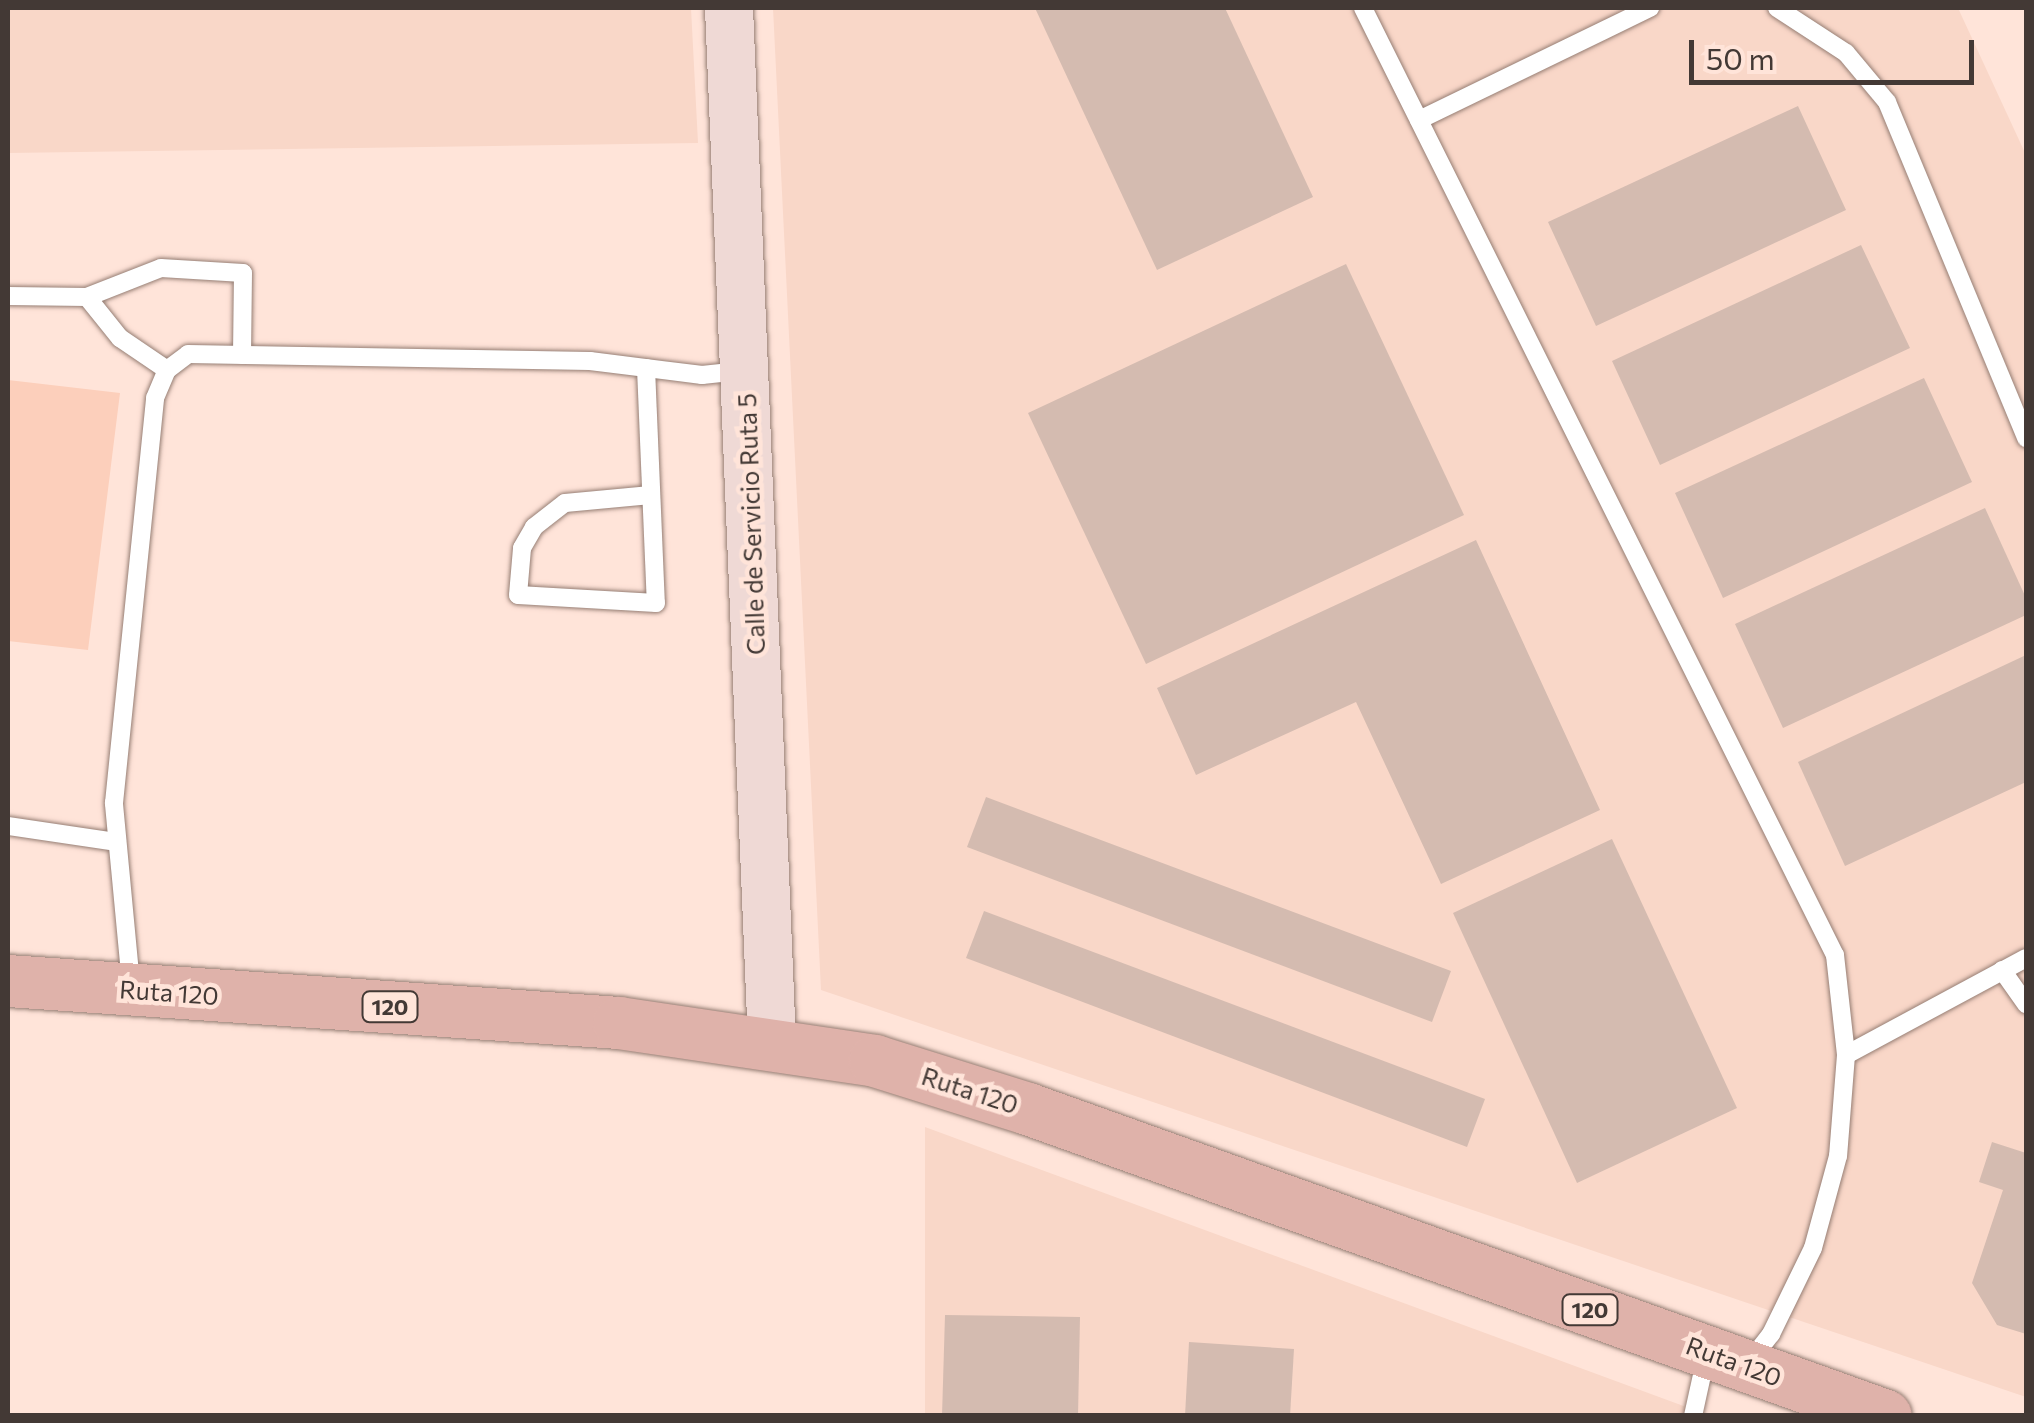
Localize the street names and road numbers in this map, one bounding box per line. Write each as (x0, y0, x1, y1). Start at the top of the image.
street label: Calle de Servicio Ruta 5 (731, 393, 771, 655)
street label: Ruta 120 (118, 974, 220, 1010)
road number: 120 (360, 990, 420, 1024)
street label: Ruta 120 (918, 1060, 1022, 1120)
road number: 120 (1560, 1293, 1620, 1327)
street label: Ruta 120 (1682, 1330, 1786, 1392)

